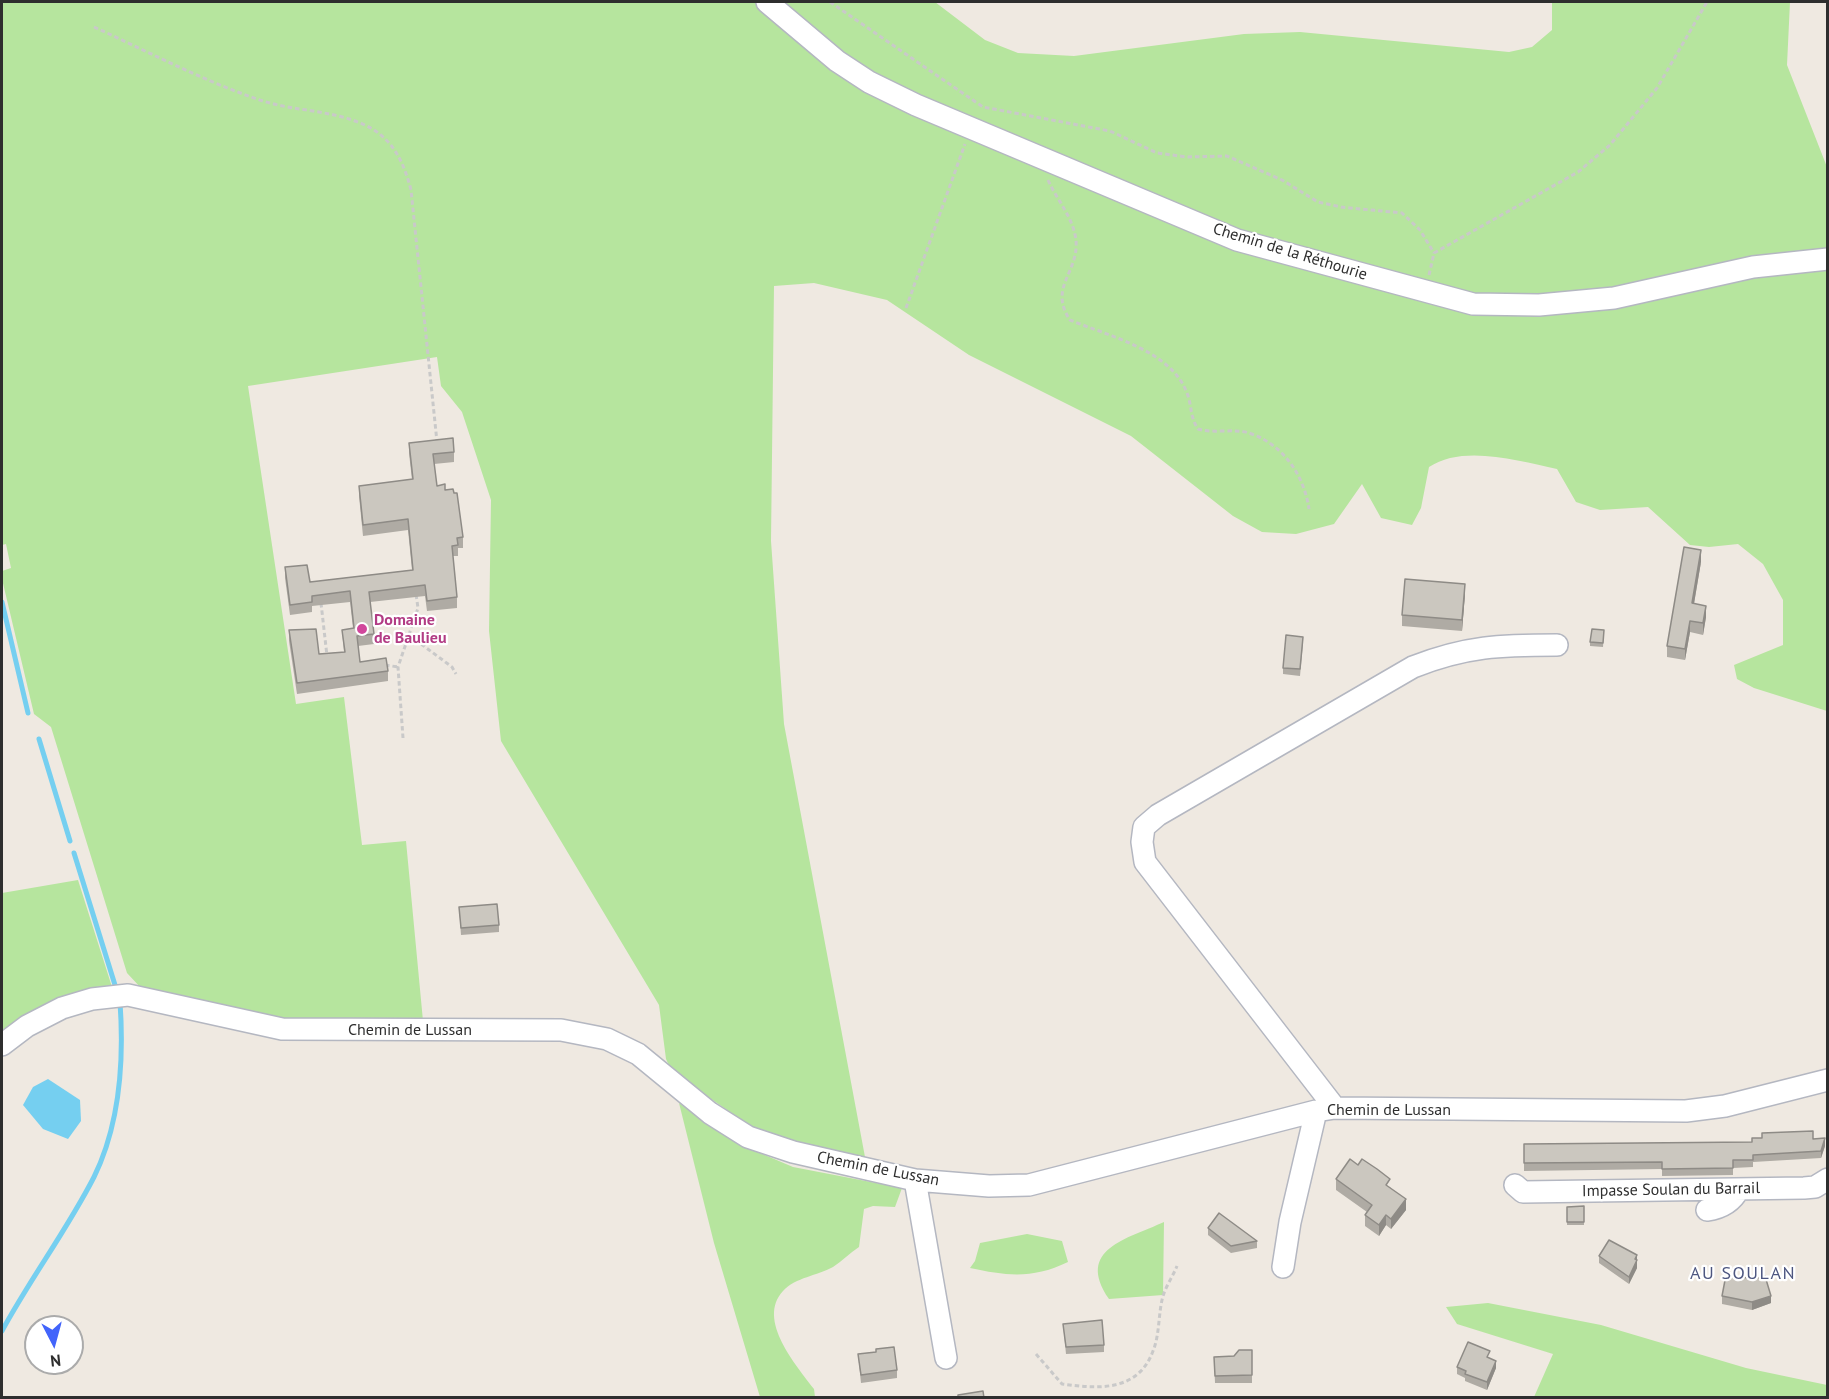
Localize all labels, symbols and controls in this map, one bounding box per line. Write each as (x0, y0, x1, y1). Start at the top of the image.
street label: Chemin de la Réthourie (1211, 219, 1369, 285)
place label: Domaine de Baulieu (374, 610, 447, 648)
marker: Domaine de Baulieu (355, 622, 369, 636)
street label: Chemin de Lussan (348, 1020, 472, 1040)
street label: Chemin de Lussan (1327, 1100, 1451, 1120)
street label: Chemin de Lussan (815, 1148, 941, 1190)
street label: Impasse Soulan du Barrail (1582, 1179, 1760, 1201)
district label: AU SOULAN (1690, 1263, 1796, 1285)
north arrow (24, 1315, 84, 1375)
text: N (49, 1350, 62, 1371)

